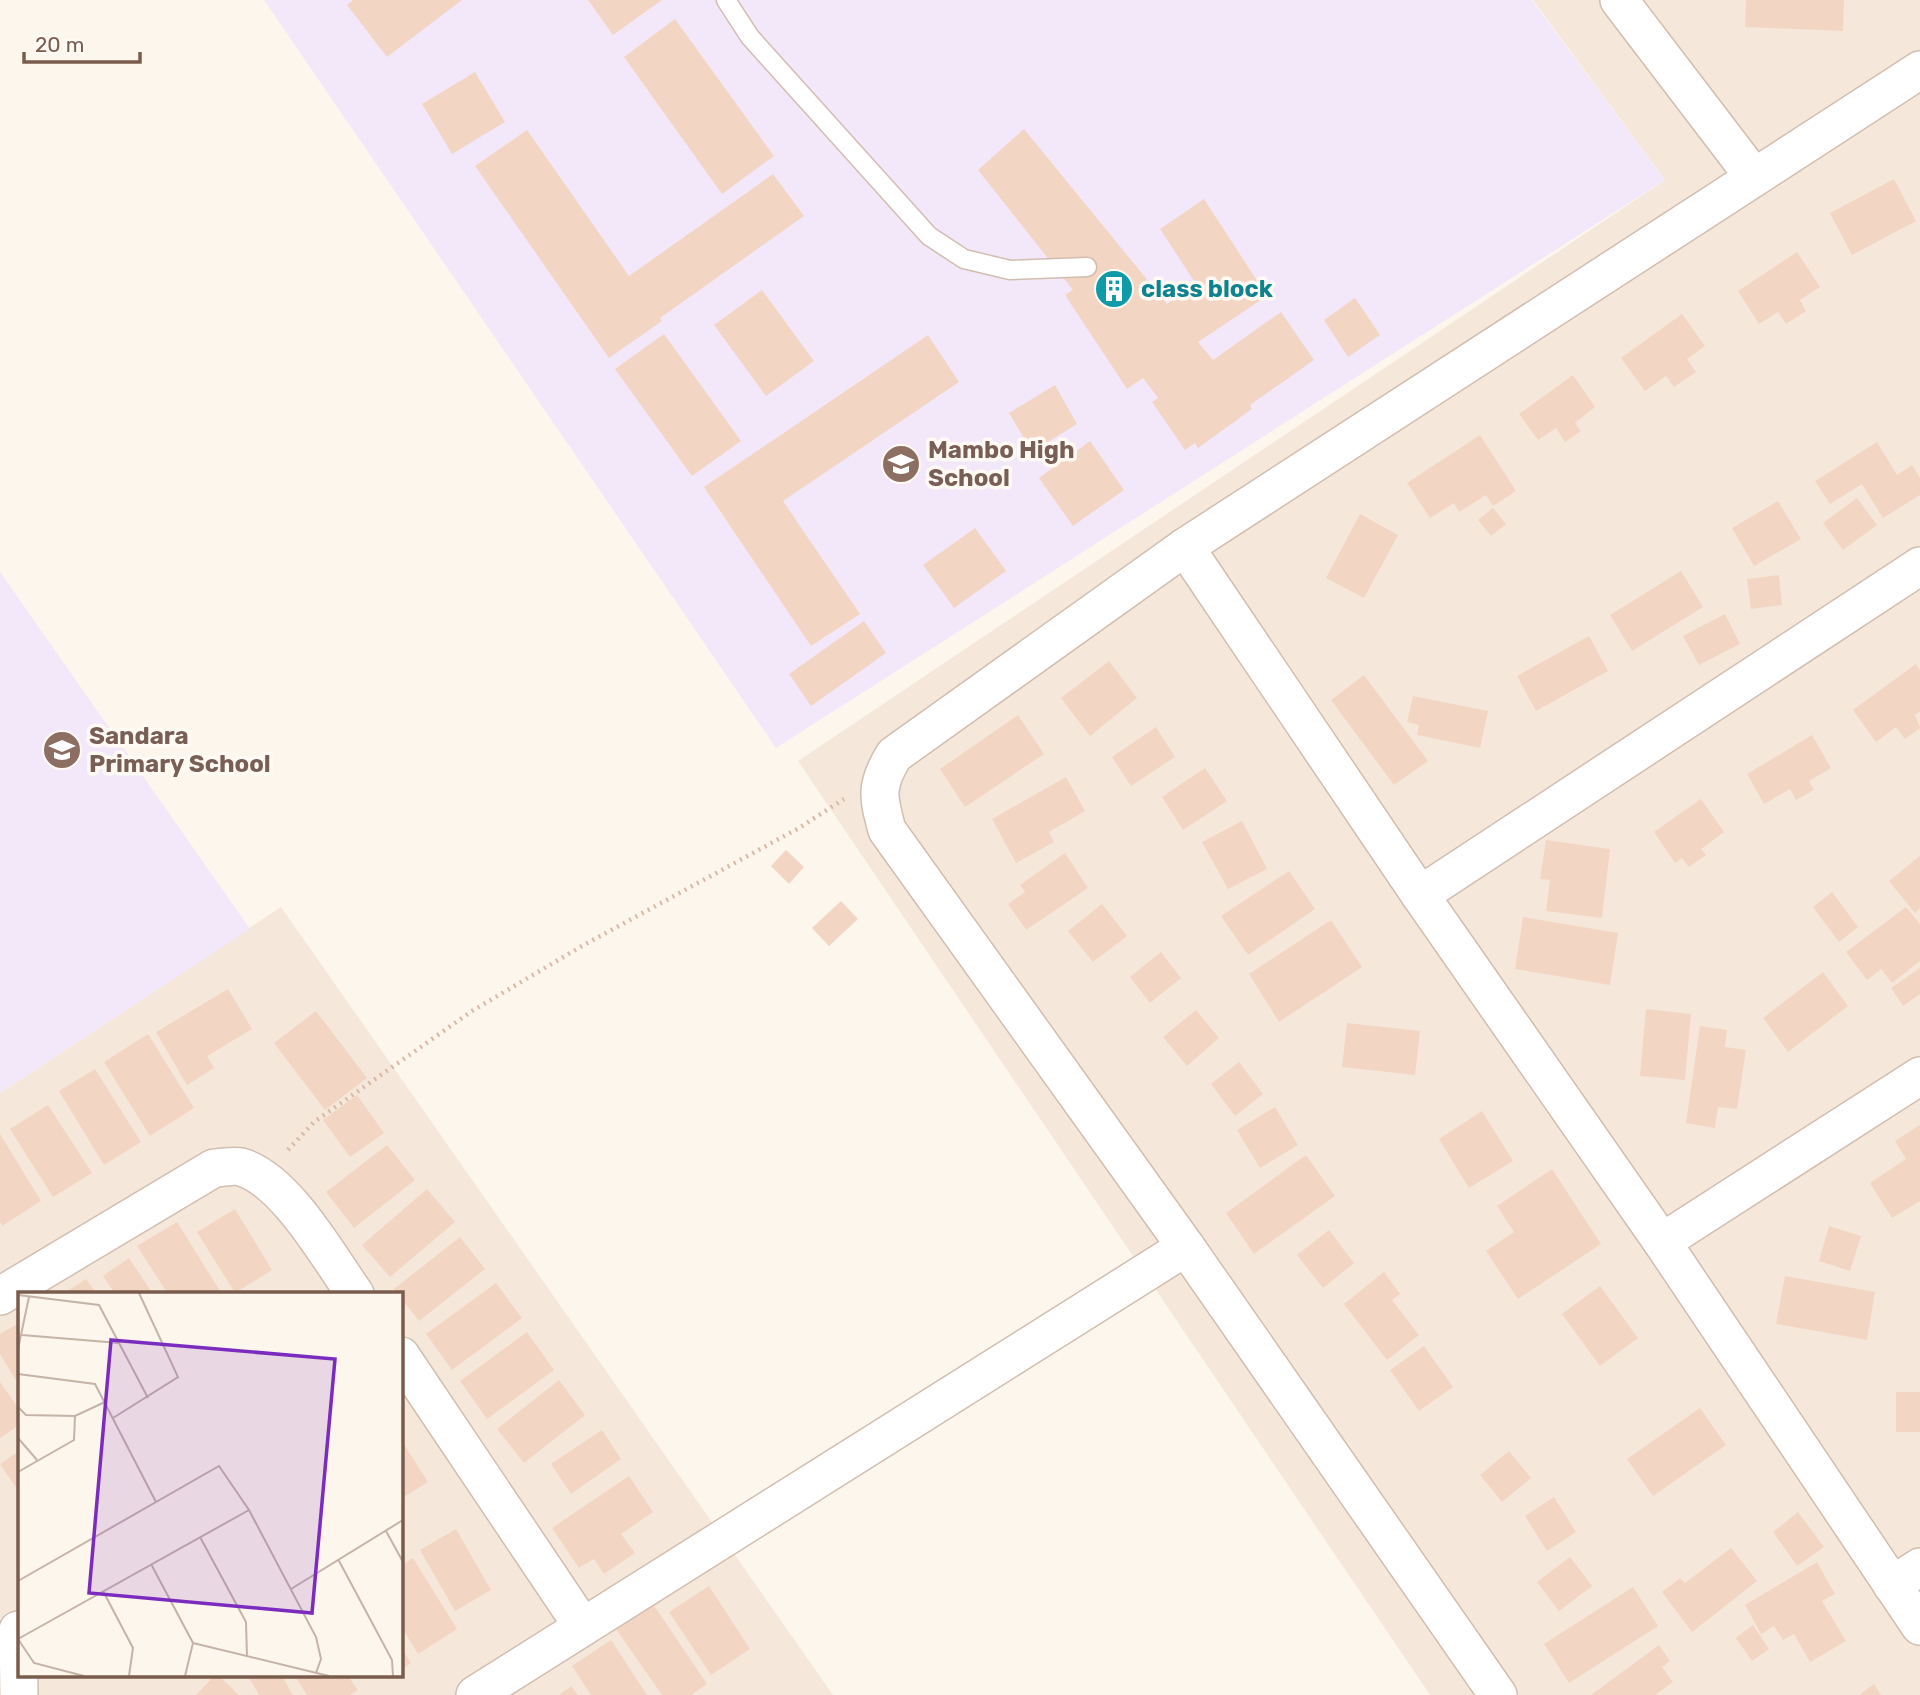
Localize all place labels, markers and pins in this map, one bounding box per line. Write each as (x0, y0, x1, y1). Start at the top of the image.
building icon: class block (1093, 268, 1135, 310)
place label: class block (1141, 275, 1273, 303)
place label: Mambo High School (928, 436, 1075, 492)
school or university icon: Mambo High School (880, 443, 922, 485)
place label: Sandara Primary School (89, 722, 271, 778)
school or university icon: Sandara Primary School (41, 729, 83, 771)

